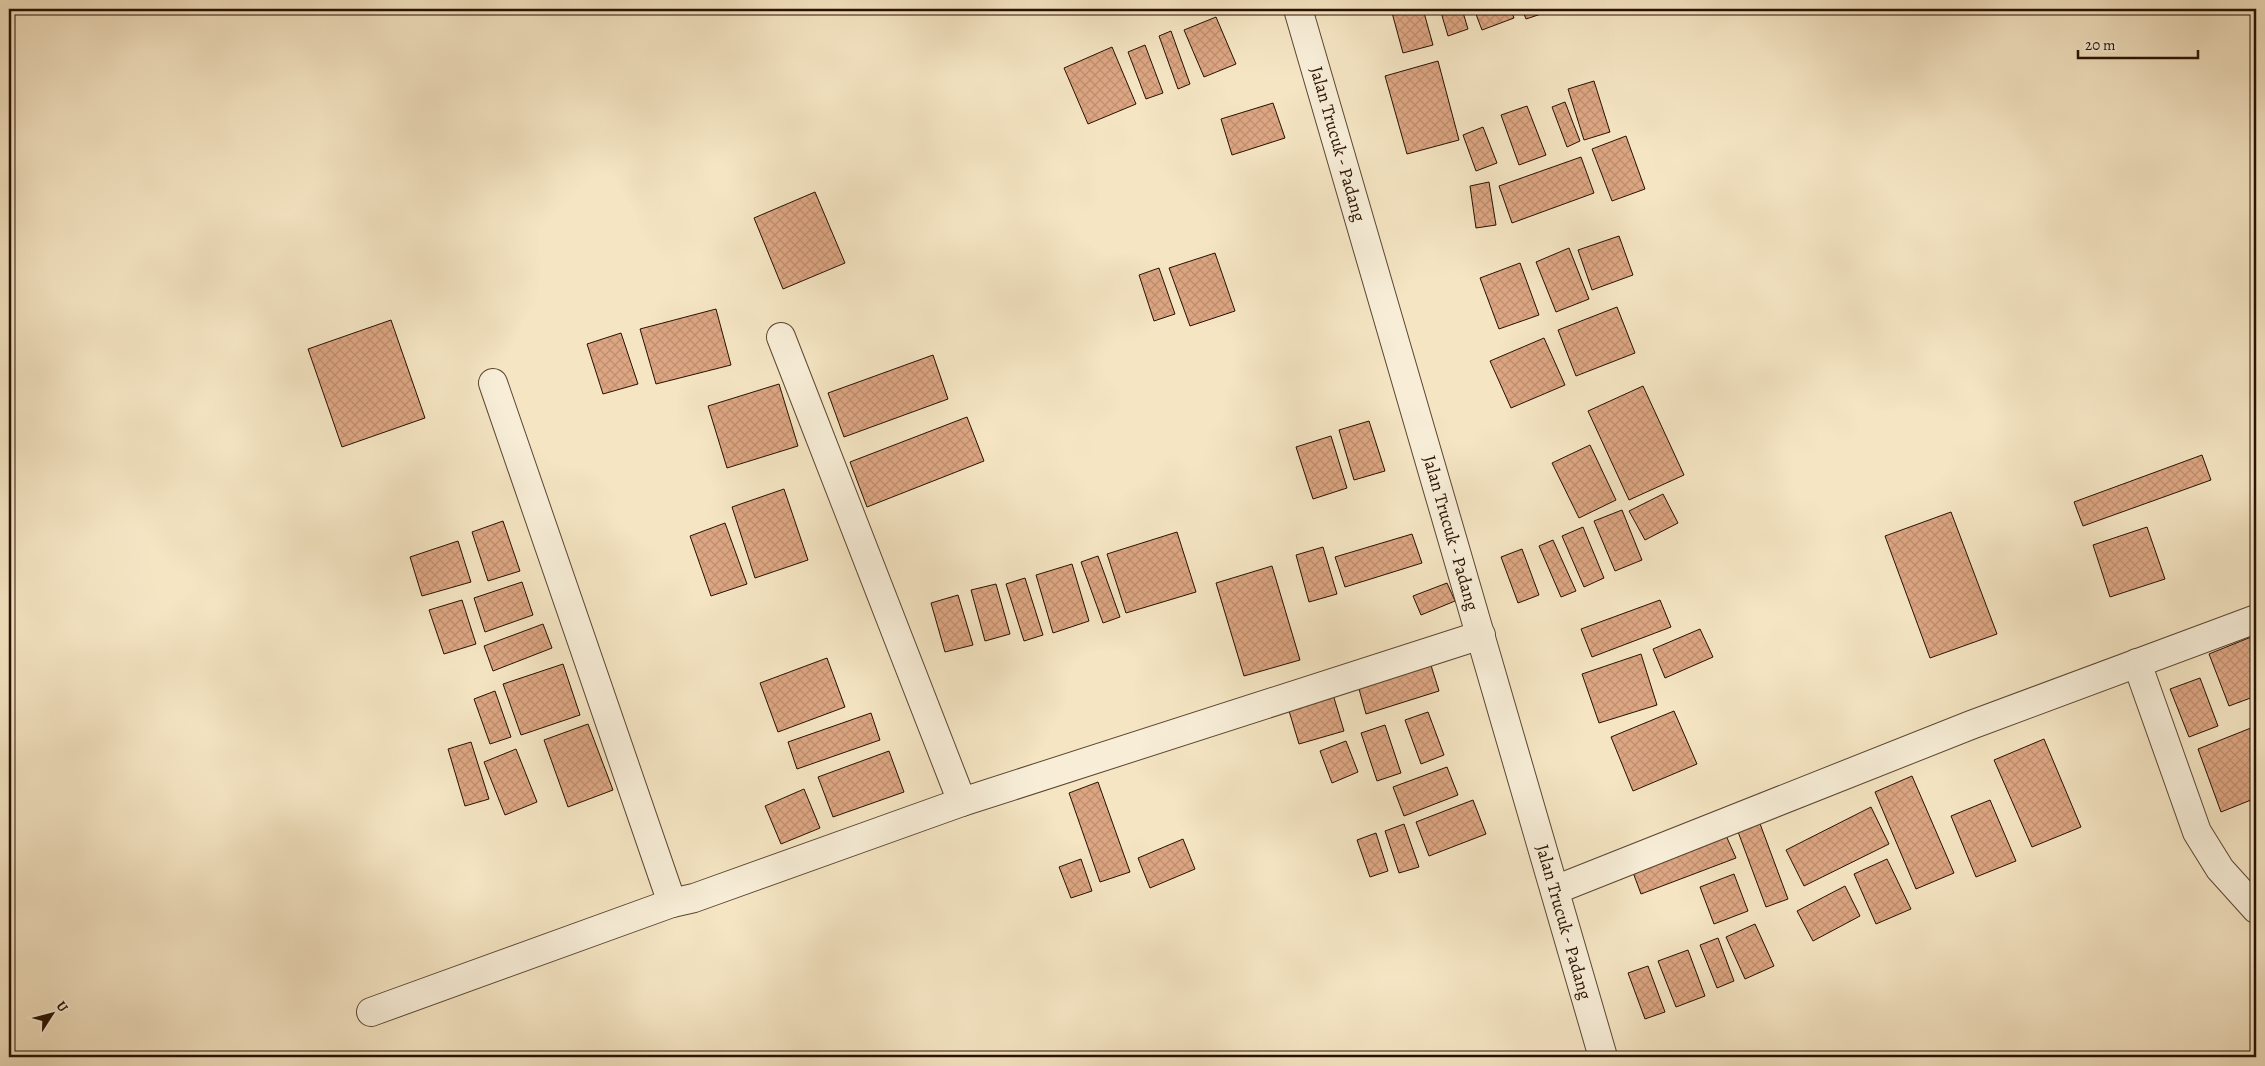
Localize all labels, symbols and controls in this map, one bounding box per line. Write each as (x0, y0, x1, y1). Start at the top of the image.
scale bar (2078, 28, 2198, 60)
text: 20 m (2085, 35, 2116, 55)
street label: Jalan Trucuk - Padang (1304, 64, 1372, 224)
street label: Jalan Trucuk - Padang (1417, 453, 1485, 613)
street label: Jalan Trucuk - Padang (1530, 842, 1598, 1002)
north arrow (28, 988, 78, 1038)
text: U (52, 997, 73, 1016)

